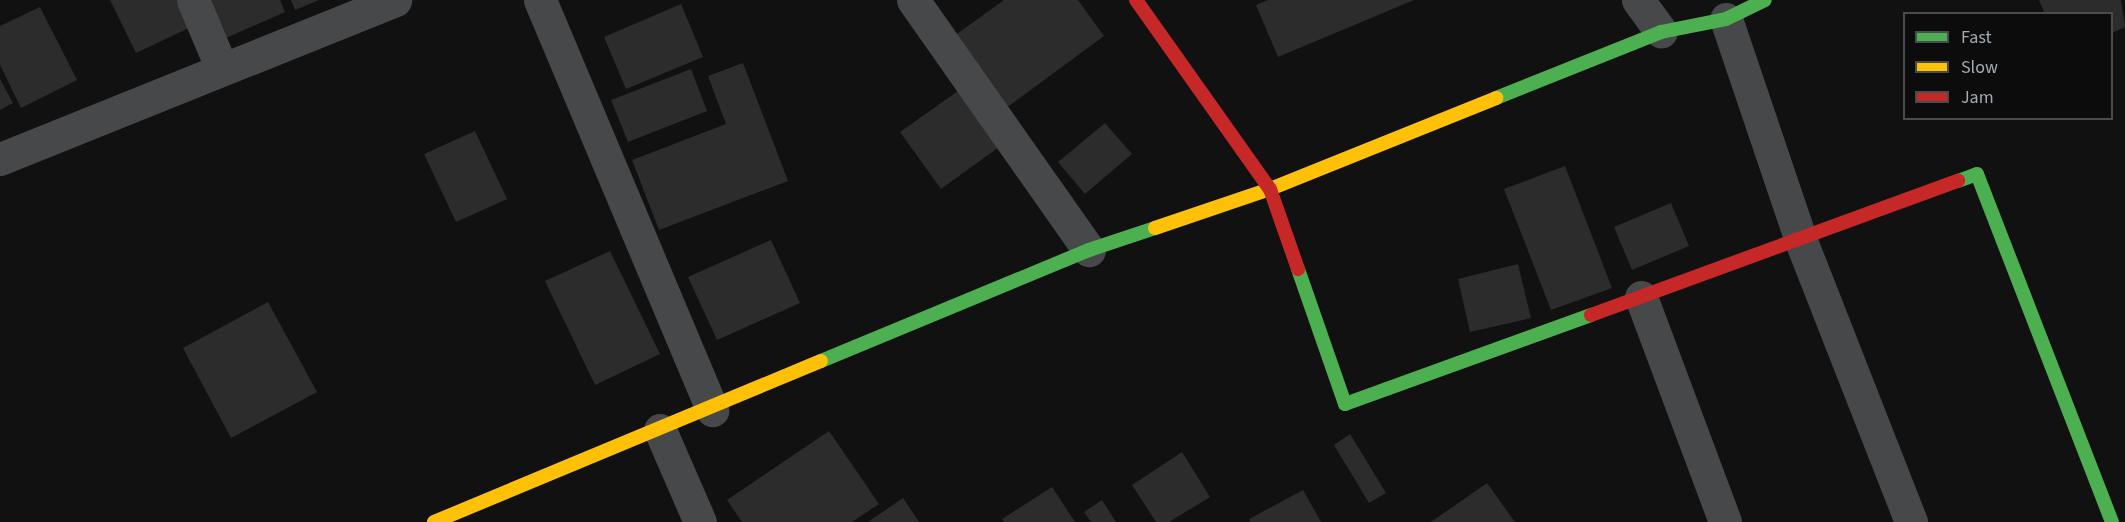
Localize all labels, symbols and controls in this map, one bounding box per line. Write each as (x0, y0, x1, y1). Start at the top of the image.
legend (1903, 12, 2113, 120)
text: Fast (1961, 25, 1992, 50)
text: Slow (1961, 55, 1998, 80)
text: Jam (1961, 85, 1994, 110)

